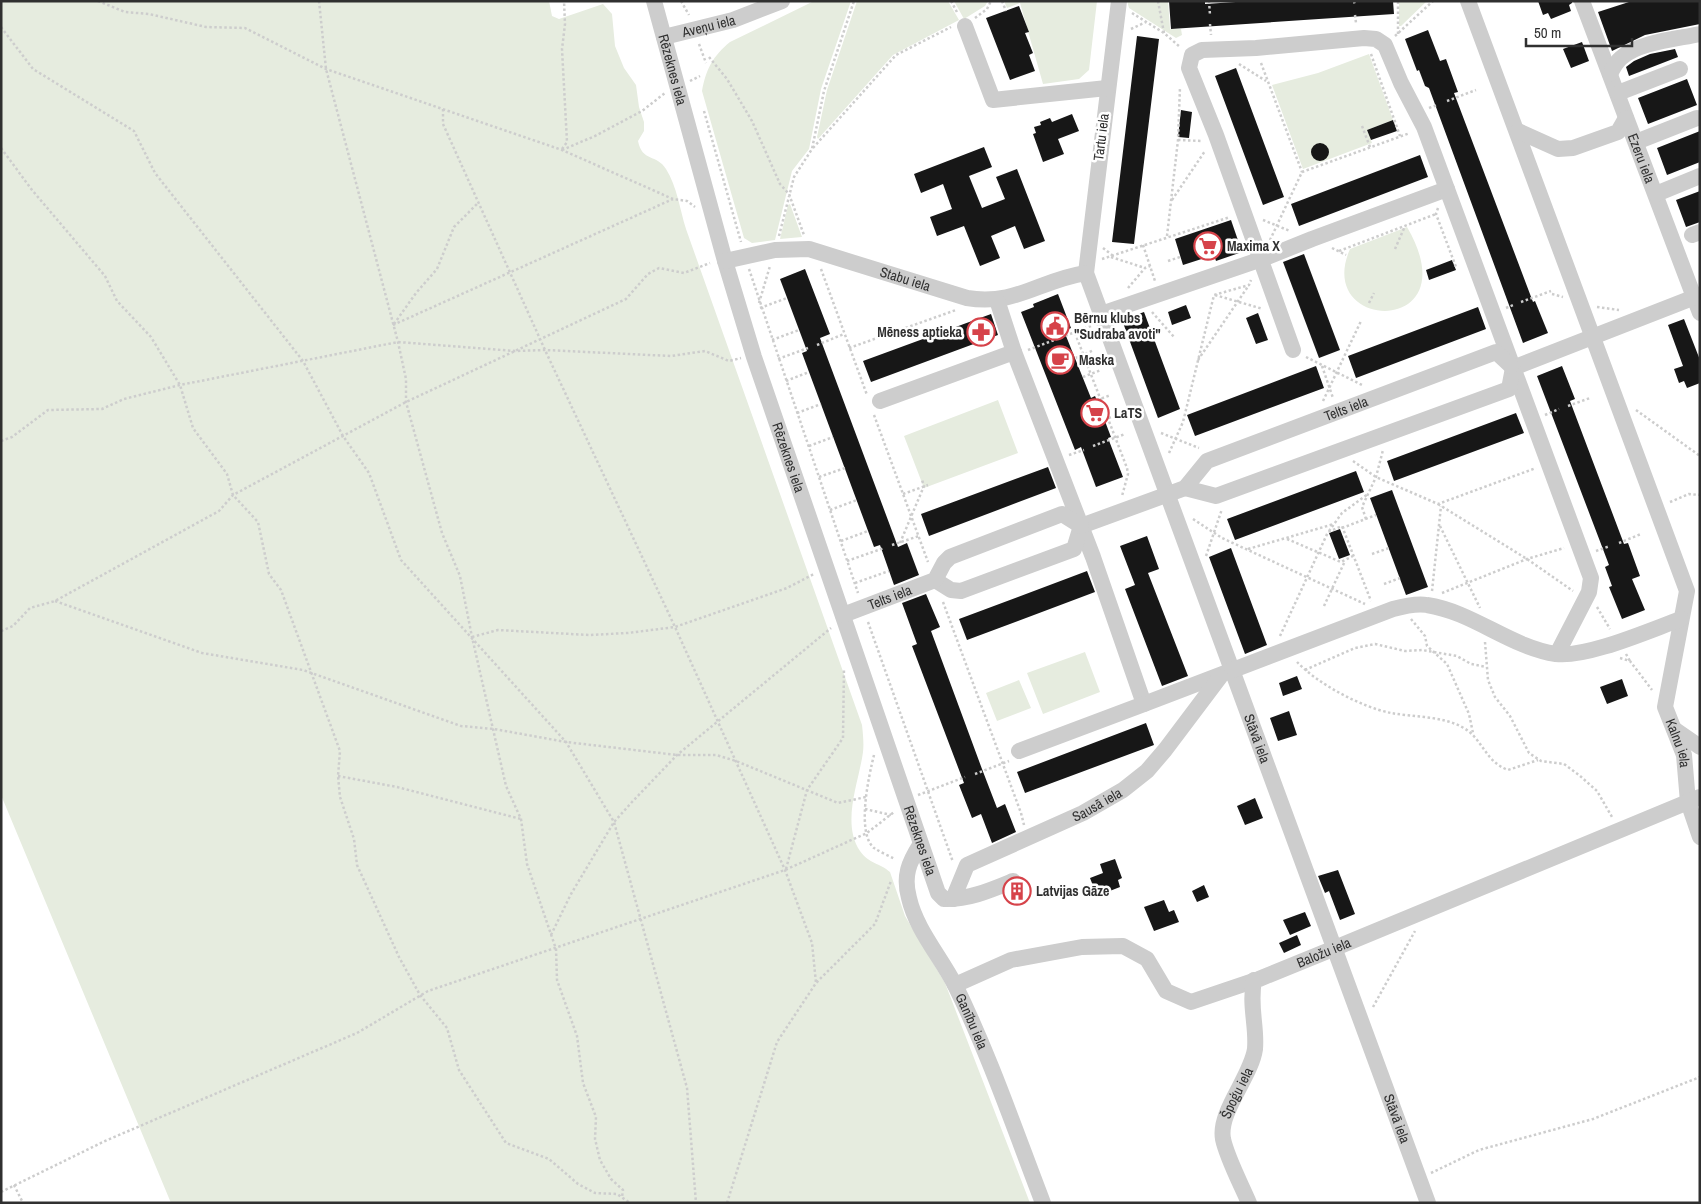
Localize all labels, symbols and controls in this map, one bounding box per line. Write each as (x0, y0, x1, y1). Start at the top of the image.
street label: Aveņu iela (679, 11, 738, 41)
scale bar (1526, 15, 1632, 47)
text: 50 m (1534, 22, 1561, 43)
street label: Rēzeknes iela (654, 32, 691, 108)
street label: Tartu iela (1089, 112, 1113, 162)
street label: Ezeru iela (1624, 131, 1659, 186)
supermarket icon: Maxima X (1193, 231, 1223, 261)
place label: Maxima X (1227, 237, 1280, 255)
street label: Stabu iela (878, 263, 933, 295)
place label: Bērnu klubs "Sudraba avoti" (1074, 309, 1161, 343)
public building icon: Bērnu klubs "Sudraba avoti" (1040, 311, 1070, 341)
pharmacy icon: Mēness aptieka (966, 317, 996, 347)
place label: Mēness aptieka (877, 323, 963, 341)
cafe icon: Maska (1045, 345, 1075, 375)
place label: Maska (1079, 351, 1115, 369)
street label: Telts iela (1321, 392, 1371, 425)
supermarket icon: LaTS (1080, 398, 1110, 428)
place label: LaTS (1114, 404, 1142, 422)
street label: Rēzeknes iela (768, 420, 809, 495)
street label: Telts iela (865, 581, 915, 614)
street label: Stāvā iela (1240, 711, 1275, 766)
street label: Kalnu iela (1661, 716, 1694, 769)
street label: Sausā iela (1069, 783, 1126, 826)
street label: Rēzeknes iela (900, 803, 941, 878)
building icon: Latvijas Gāze (1002, 876, 1032, 906)
place label: Latvijas Gāze (1036, 882, 1109, 900)
street label: Baložu iela (1294, 933, 1354, 972)
street label: Ganību iela (951, 990, 992, 1053)
street label: Špoģu iela (1217, 1064, 1257, 1121)
street label: Stāvā iela (1380, 1092, 1414, 1146)

